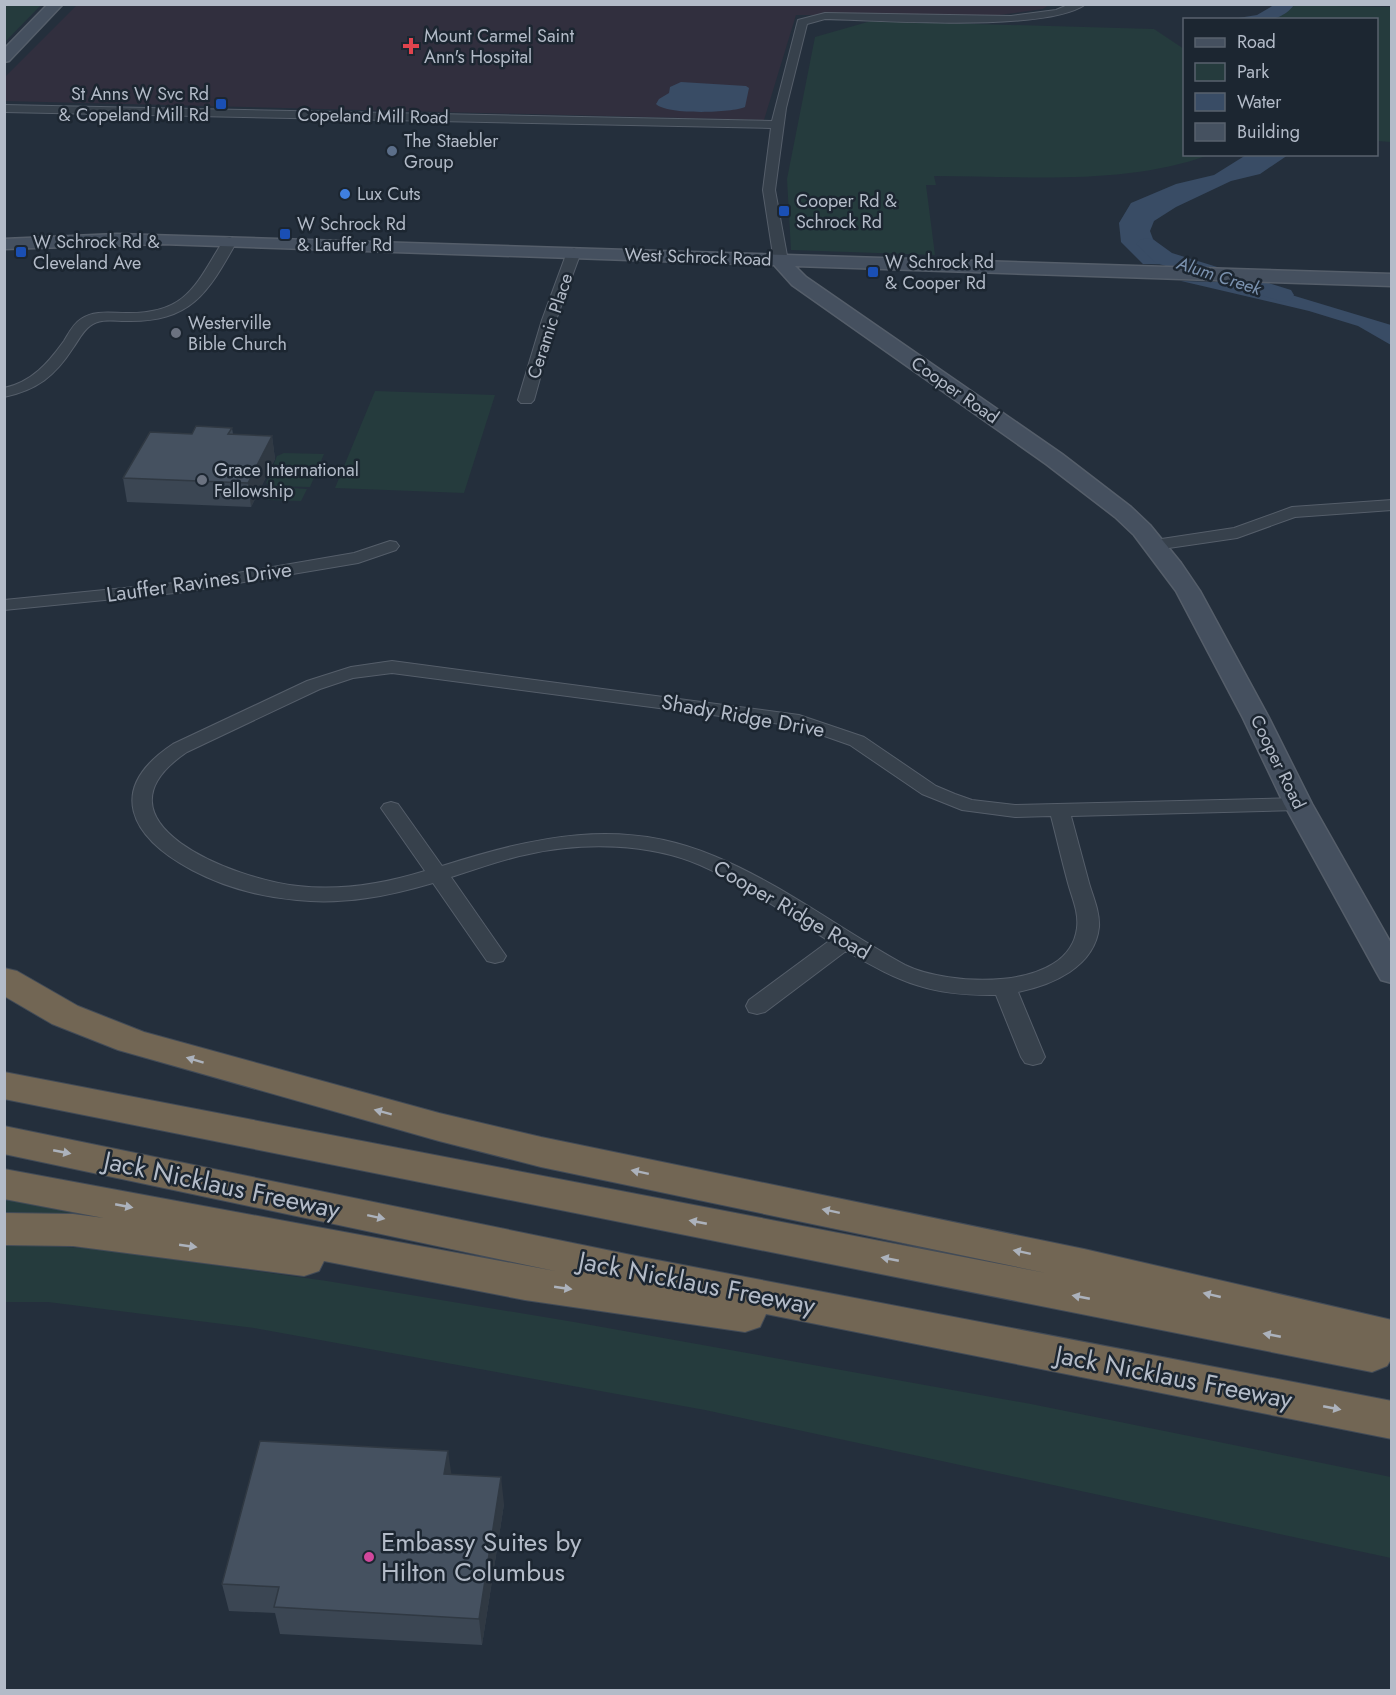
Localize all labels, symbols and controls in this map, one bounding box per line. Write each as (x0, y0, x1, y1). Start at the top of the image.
legend (1183, 18, 1378, 156)
place label: Mount Carmel Saint Ann's Hospital (424, 23, 575, 70)
text: Road (1237, 29, 1276, 55)
marker: Mount Carmel Saint Ann's Hospital (402, 37, 420, 55)
text: Park (1237, 59, 1269, 85)
place label: St Anns W Svc Rd & Copeland Mill Rd (59, 81, 209, 128)
text: Water (1237, 89, 1282, 115)
marker: St Anns W Svc Rd & Copeland Mill Rd (214, 97, 228, 111)
street label: Copeland Mill Road (297, 102, 449, 130)
text: Building (1237, 119, 1300, 145)
place label: The Staebler Group (404, 128, 499, 175)
marker: The Staebler Group (385, 144, 399, 158)
place label: Lux Cuts (357, 181, 421, 207)
marker: Lux Cuts (338, 187, 352, 201)
place label: Cooper Rd & Schrock Rd (796, 188, 897, 235)
marker: Cooper Rd & Schrock Rd (777, 204, 791, 218)
place label: W Schrock Rd & Lauffer Rd (297, 211, 406, 258)
marker: W Schrock Rd & Lauffer Rd (278, 227, 292, 241)
place label: W Schrock Rd & Cleveland Ave (33, 229, 160, 276)
street label: West Schrock Road (624, 241, 772, 273)
marker: W Schrock Rd & Cleveland Ave (14, 245, 28, 259)
place label: W Schrock Rd & Cooper Rd (885, 249, 994, 296)
water label: Alum Creek (1173, 250, 1266, 302)
marker: W Schrock Rd & Cooper Rd (866, 265, 880, 279)
street label: Ceramic Place (521, 270, 579, 382)
place label: Westerville Bible Church (188, 310, 287, 357)
marker: Westerville Bible Church (169, 326, 183, 340)
street label: Cooper Road (906, 350, 1004, 430)
place label: Grace International Fellowship (214, 457, 359, 504)
marker: Grace International Fellowship (195, 473, 209, 487)
street label: Lauffer Ravines Drive (104, 554, 294, 610)
street label: Shady Ridge Drive (659, 687, 827, 745)
street label: Cooper Road (1244, 710, 1312, 814)
street label: Cooper Ridge Road (708, 853, 876, 967)
one-way arrow (186, 1055, 204, 1064)
one-way arrow (374, 1106, 392, 1116)
street label: Jack Nicklaus Freeway (97, 1141, 344, 1229)
one-way arrow (53, 1148, 72, 1157)
one-way arrow (630, 1167, 649, 1176)
one-way arrow (115, 1202, 134, 1211)
one-way arrow (821, 1206, 840, 1215)
one-way arrow (367, 1212, 386, 1222)
one-way arrow (689, 1217, 708, 1226)
street label: Jack Nicklaus Freeway (572, 1241, 819, 1325)
one-way arrow (178, 1242, 197, 1251)
one-way arrow (1012, 1247, 1031, 1256)
one-way arrow (880, 1254, 899, 1263)
one-way arrow (554, 1284, 573, 1293)
one-way arrow (1203, 1290, 1221, 1300)
one-way arrow (1071, 1292, 1090, 1301)
one-way arrow (1263, 1330, 1282, 1339)
street label: Jack Nicklaus Freeway (1049, 1335, 1296, 1419)
one-way arrow (1323, 1404, 1342, 1413)
place label: Embassy Suites by Hilton Columbus (381, 1523, 582, 1591)
marker: Embassy Suites by Hilton Columbus (362, 1550, 376, 1564)

